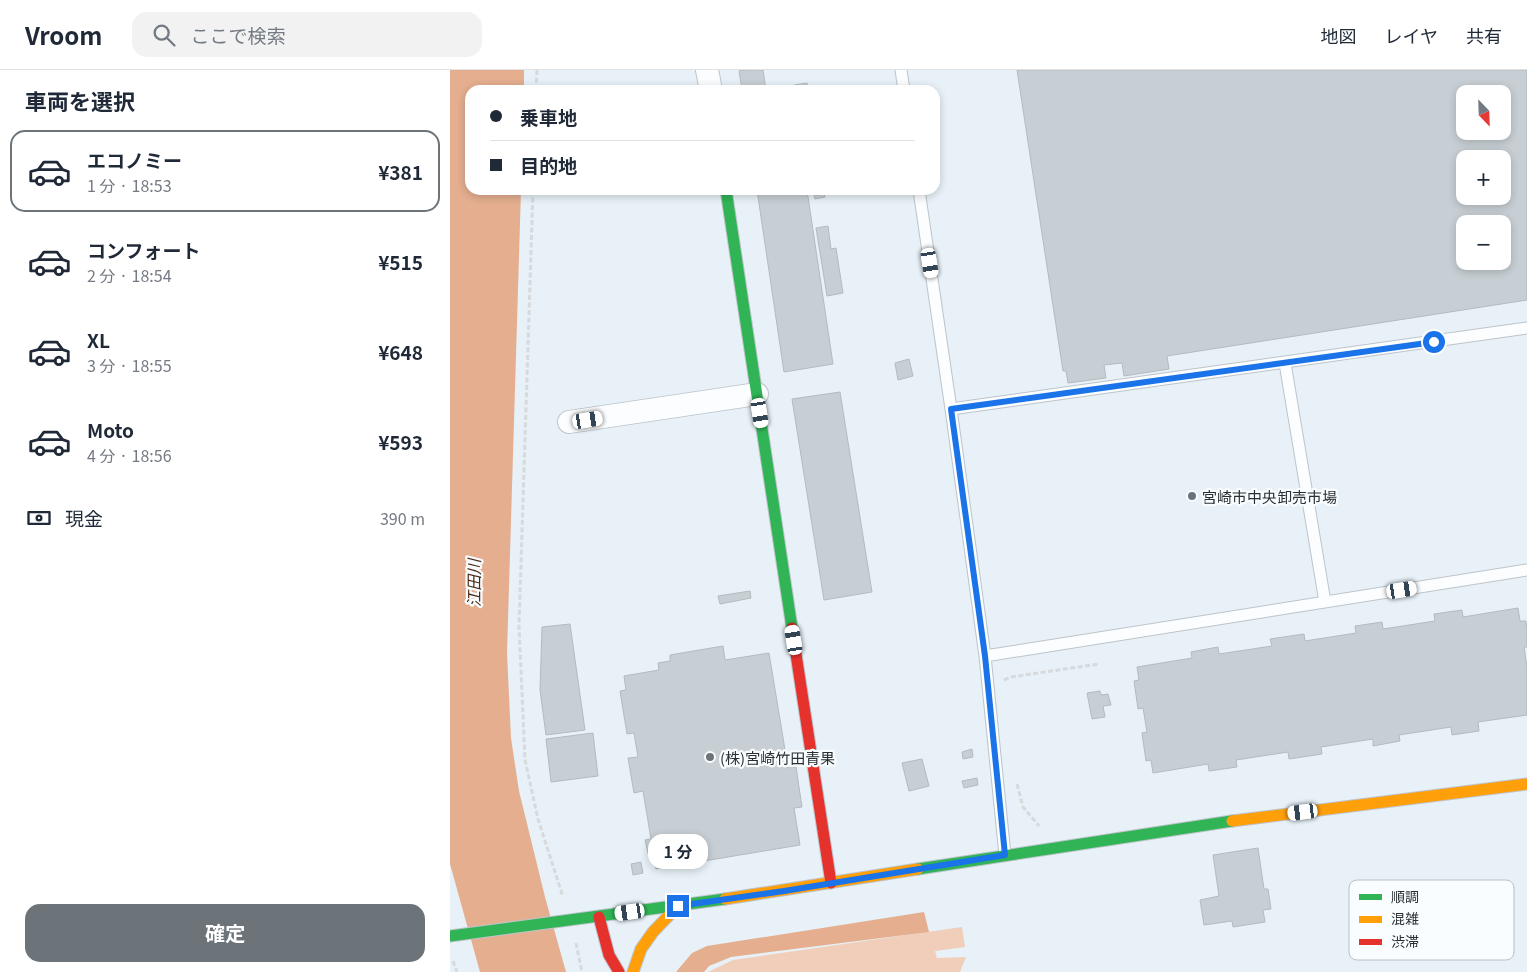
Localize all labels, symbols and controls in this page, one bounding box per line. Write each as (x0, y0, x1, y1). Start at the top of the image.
search box (132, 12, 482, 57)
text: Vroom (25, 17, 102, 52)
icon: search (150, 21, 178, 49)
text: ここで検索 (190, 21, 285, 48)
text: 地図 (1321, 22, 1357, 48)
text: レイヤ (1385, 22, 1438, 48)
text: 共有 (1466, 22, 1502, 48)
text: 車両を選択 (25, 84, 135, 116)
north arrow (1456, 85, 1511, 140)
map controls (1456, 85, 1511, 270)
text: 乗車地 (520, 103, 577, 130)
text: エコノミー (87, 146, 182, 173)
icon: car (27, 149, 72, 194)
button: + (1456, 150, 1511, 205)
text: 目的地 (520, 151, 577, 178)
text: ¥381 (378, 158, 423, 185)
text: 1 分 · 18:53 (87, 173, 172, 197)
button: − (1456, 215, 1511, 270)
text: コンフォート (87, 236, 200, 263)
icon: car (27, 239, 72, 284)
car (920, 247, 939, 279)
text: ¥515 (378, 248, 423, 275)
text: 2 分 · 18:54 (87, 263, 172, 287)
text: XL (87, 326, 110, 353)
icon: car (27, 329, 72, 374)
route start (1423, 331, 1445, 353)
text: ¥648 (378, 338, 423, 365)
text: 3 分 · 18:55 (87, 353, 172, 377)
car (750, 397, 769, 429)
car (572, 410, 603, 430)
text: Moto (87, 416, 134, 443)
icon: car (27, 419, 72, 464)
text: ¥593 (378, 428, 423, 455)
text: 4 分 · 18:56 (87, 443, 172, 467)
place label: 宮崎市中央卸売市場 (1202, 486, 1337, 507)
marker: 宮崎市中央卸売市場 (1186, 490, 1198, 502)
icon: cash (25, 504, 53, 532)
text: 現金 (65, 504, 103, 531)
text: 390 m (380, 506, 425, 530)
water label: 江田川 (461, 557, 485, 607)
car (1386, 580, 1417, 600)
car (784, 624, 803, 656)
place label: (株)宮崎竹田青果 (720, 747, 835, 768)
marker: (株)宮崎竹田青果 (704, 751, 716, 763)
car (1287, 803, 1318, 821)
callout: 1 分 (648, 834, 708, 868)
text: 1 分 (663, 839, 693, 863)
legend (1349, 880, 1514, 960)
text: 順調 (1391, 886, 1419, 906)
route end (667, 895, 689, 917)
car (614, 902, 645, 922)
button: 確定 (25, 904, 425, 962)
text: 混雑 (1391, 908, 1419, 928)
text: 渋滞 (1391, 931, 1419, 951)

